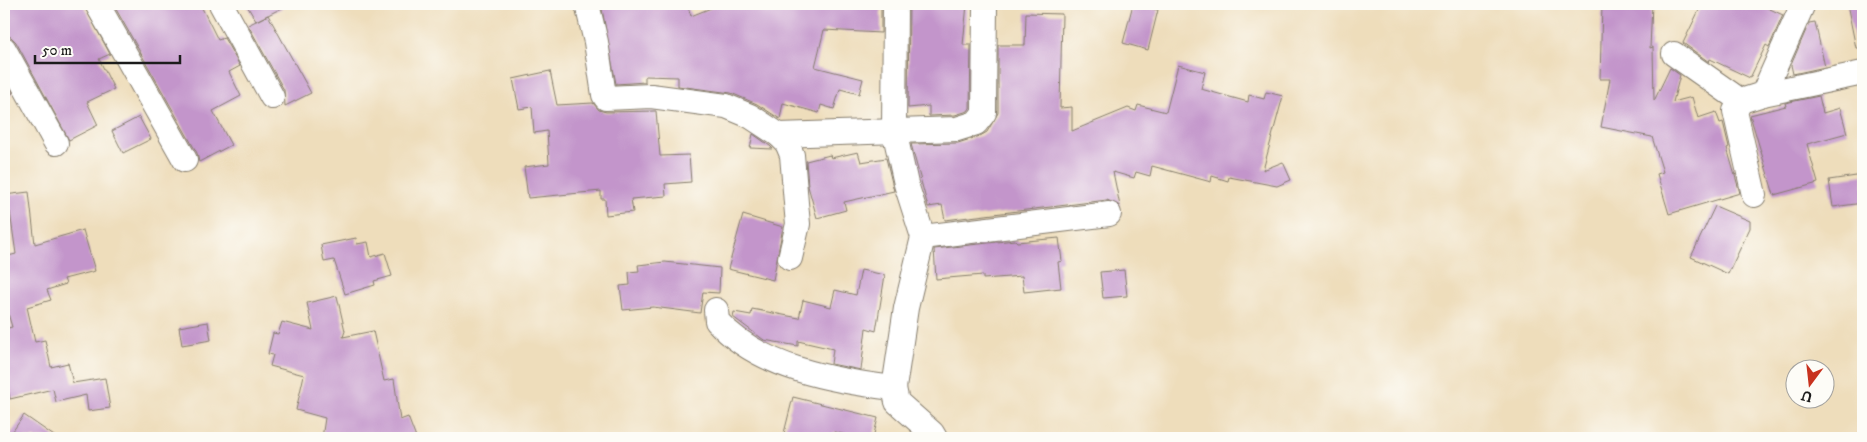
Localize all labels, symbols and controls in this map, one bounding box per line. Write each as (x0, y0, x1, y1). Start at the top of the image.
scale bar (35, 32, 180, 64)
text: 50 m (42, 41, 72, 60)
north arrow (1784, 360, 1834, 410)
text: U (1799, 385, 1814, 406)

